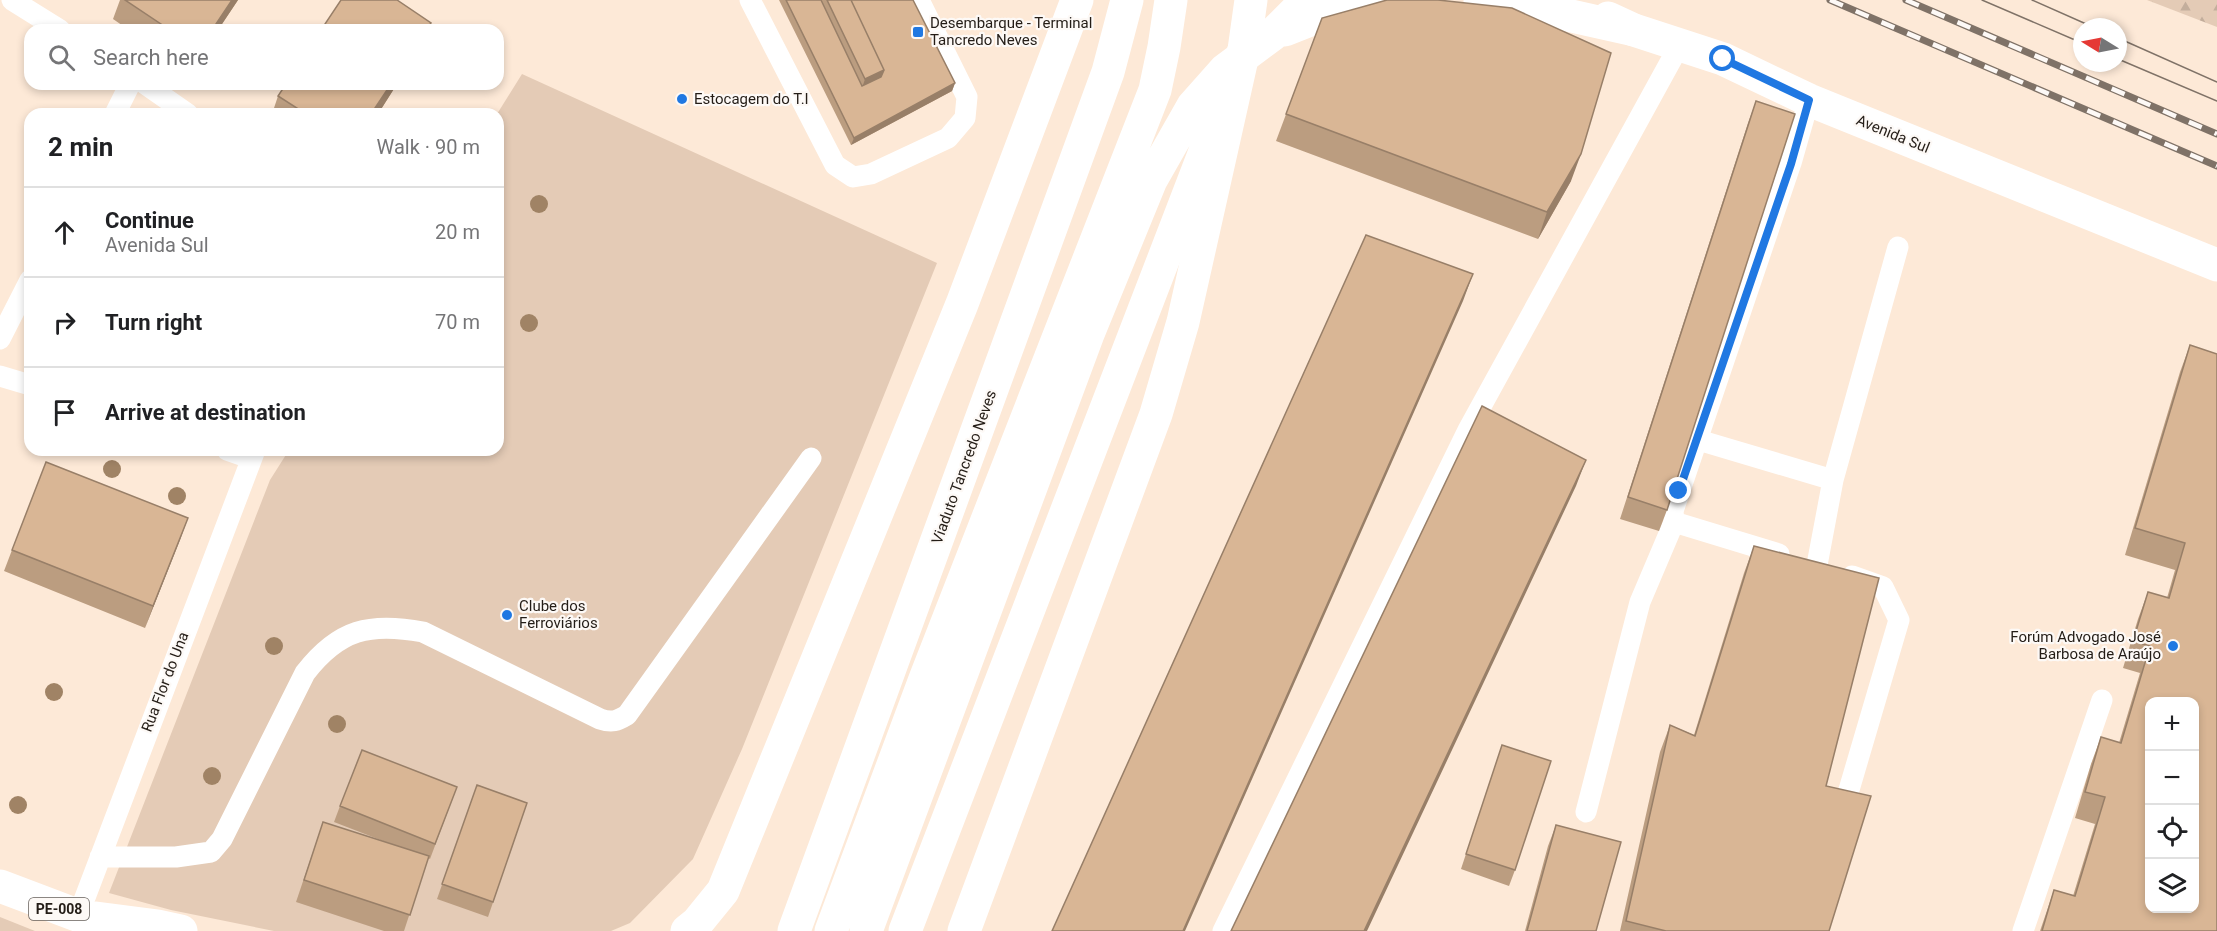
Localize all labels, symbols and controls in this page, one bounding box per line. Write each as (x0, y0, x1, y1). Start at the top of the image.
place label: Desembarque - Terminal Tancredo Neves (930, 14, 1092, 49)
north arrow (2073, 18, 2127, 72)
search box (24, 24, 504, 90)
marker: Desembarque - Terminal Tancredo Neves (911, 25, 925, 39)
icon: search (45, 41, 78, 74)
text: Search here (93, 45, 209, 70)
route start (1709, 45, 1735, 71)
place label: Estocagem do T.I (694, 90, 809, 108)
marker: Estocagem do T.I (675, 92, 689, 106)
street label: Avenida Sul (1854, 111, 1932, 157)
text: 2 min (48, 132, 113, 162)
text: Walk · 90 m (377, 135, 480, 159)
text: Continue (105, 208, 194, 233)
icon: ahead (48, 216, 81, 249)
text: 20 m (435, 220, 480, 244)
text: Avenida Sul (105, 233, 209, 257)
icon: right (48, 306, 81, 339)
text: Turn right (105, 310, 202, 335)
text: 70 m (435, 310, 480, 334)
street label: Viaduto Tancredo Neves (928, 388, 1000, 546)
icon: arrive (48, 396, 81, 429)
text: Arrive at destination (105, 400, 306, 425)
route end (1665, 477, 1691, 503)
place label: Clube dos Ferroviários (519, 597, 598, 632)
marker: Clube dos Ferroviários (500, 608, 514, 622)
place label: Forúm Advogado José Barbosa de Araújo (2010, 628, 2161, 663)
street label: Rua Flor do Una (138, 629, 192, 735)
marker: Forúm Advogado José Barbosa de Araújo (2166, 639, 2180, 653)
map controls (2145, 697, 2199, 913)
button: + (2145, 697, 2199, 751)
button: − (2145, 751, 2199, 805)
button: locate (2145, 805, 2199, 859)
button: layers (2145, 859, 2199, 913)
road number: PE-008 (29, 898, 89, 920)

